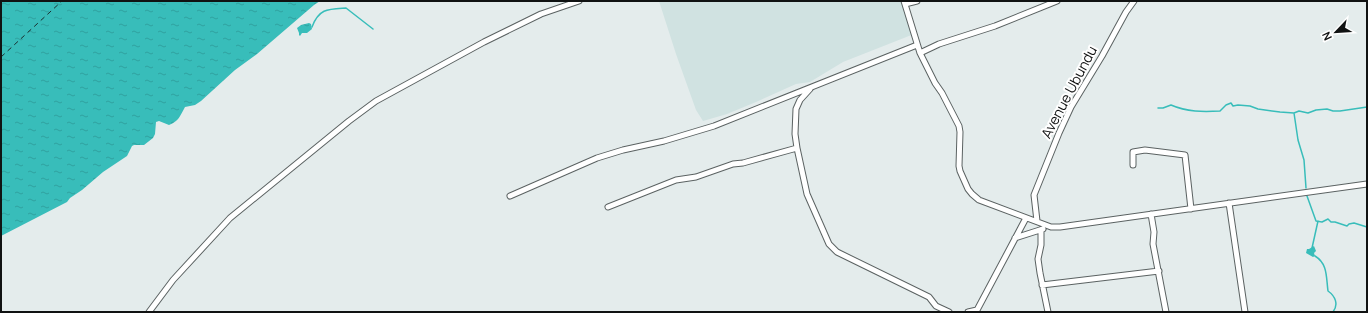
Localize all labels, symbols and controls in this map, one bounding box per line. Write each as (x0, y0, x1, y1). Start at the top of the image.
north arrow (1316, 12, 1356, 52)
text: N (1318, 30, 1335, 43)
street label: Avenue Ubundu (1036, 42, 1101, 141)

